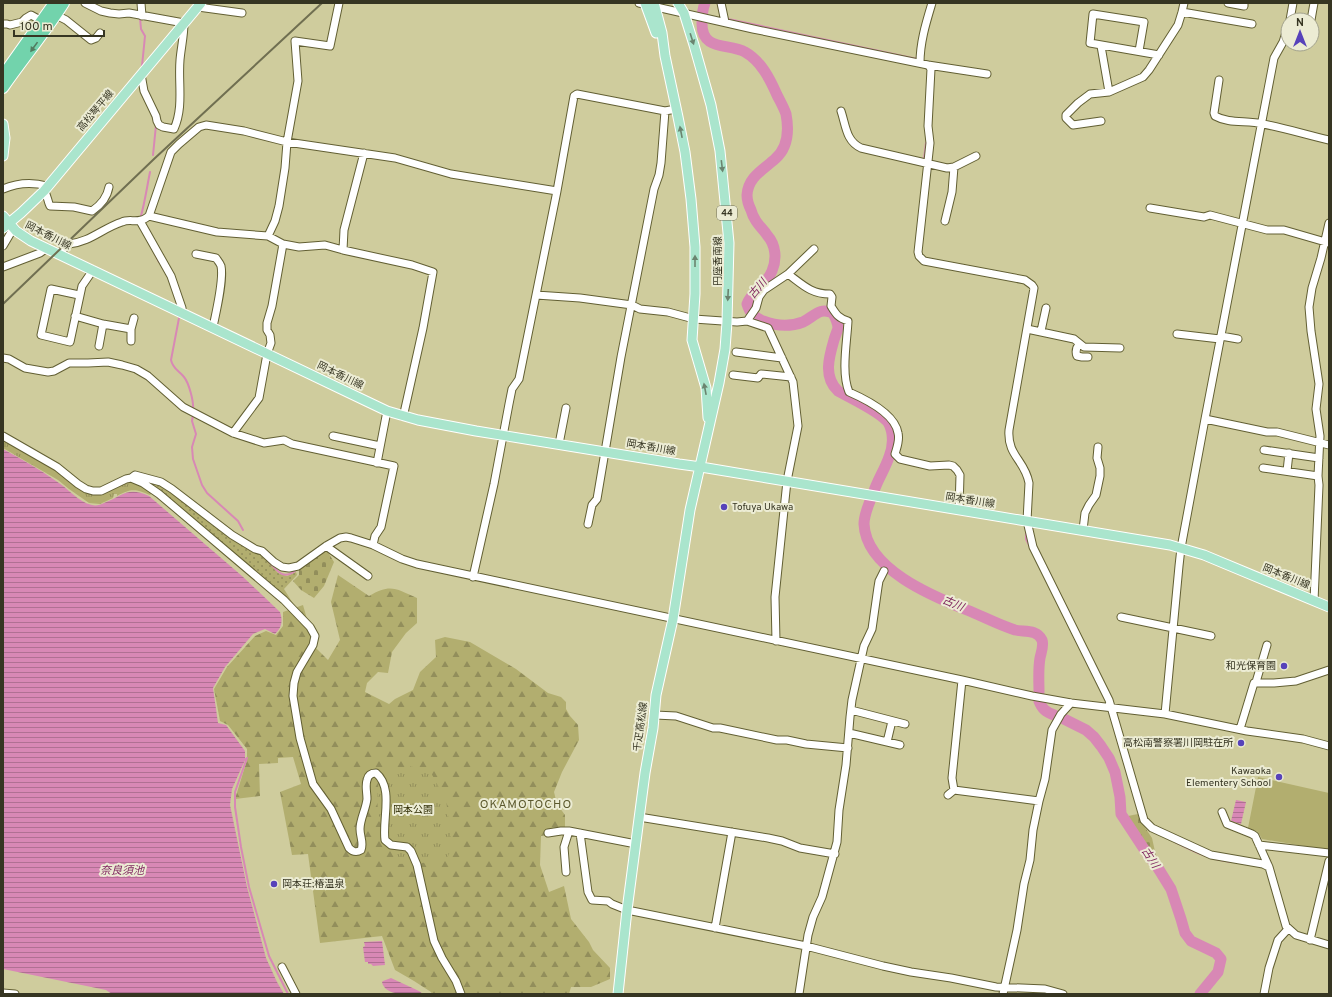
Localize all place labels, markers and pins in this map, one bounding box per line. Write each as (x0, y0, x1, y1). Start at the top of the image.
place label: Tofuya Ukawa (732, 501, 793, 514)
marker: Tofuya Ukawa (719, 502, 729, 512)
place label: 和光保育園 (1226, 660, 1276, 673)
marker: 和光保育園 (1279, 661, 1289, 671)
place label: 高松南警察署川岡駐在所 (1123, 737, 1233, 750)
marker: 高松南警察署川岡駐在所 (1236, 738, 1246, 748)
place label: Kawaoka Elementery School (1186, 765, 1271, 790)
marker: Kawaoka Elementery School (1274, 772, 1284, 782)
place label: 岡本荘;椿温泉 (282, 878, 345, 891)
marker: 岡本荘;椿温泉 (269, 879, 279, 889)

